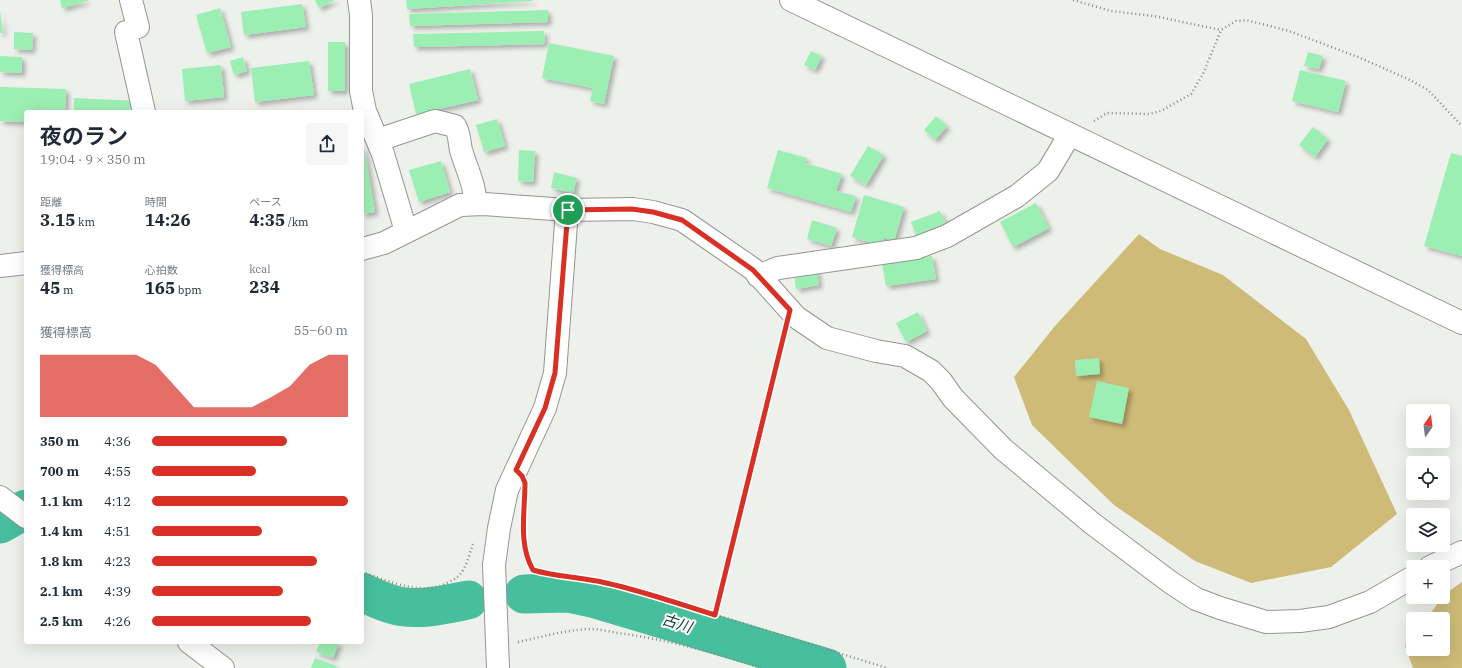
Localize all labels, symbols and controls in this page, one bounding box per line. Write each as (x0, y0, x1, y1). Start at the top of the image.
text: 夜のラン (40, 121, 128, 150)
button: share (306, 123, 348, 165)
text: 19:04 · 9 × 350 m (40, 151, 146, 168)
pin (551, 193, 585, 227)
text: 距離 (40, 195, 62, 209)
text: 時間 (145, 195, 167, 209)
text: ペース (249, 195, 282, 209)
icon: arrive (557, 199, 579, 221)
text: 3.15 (40, 209, 75, 231)
text: 14:26 (145, 209, 191, 231)
text: 4:35 (249, 209, 285, 231)
text: km (75, 215, 95, 229)
text: /km (285, 215, 309, 229)
text: kcal (249, 262, 271, 276)
text: 獲得標高 (40, 263, 84, 277)
text: 心拍数 (145, 263, 178, 277)
text: 234 (249, 276, 280, 298)
text: 45 (40, 277, 60, 299)
text: 165 (145, 277, 175, 299)
text: m (60, 283, 73, 297)
text: bpm (175, 283, 202, 297)
text: 55–60 m (294, 322, 348, 339)
text: 獲得標高 (40, 324, 92, 341)
north arrow (1406, 404, 1450, 448)
map controls (1406, 404, 1450, 656)
text: 350 m (40, 433, 79, 450)
text: 4:36 (104, 433, 131, 450)
button: locate (1406, 456, 1450, 500)
text: 700 m (40, 463, 79, 480)
text: 4:55 (104, 463, 131, 480)
text: 1.1 km (40, 493, 83, 510)
text: 4:12 (104, 493, 131, 510)
button: layers (1406, 508, 1450, 552)
text: 1.4 km (40, 523, 83, 540)
text: 4:51 (104, 523, 131, 540)
text: 1.8 km (40, 553, 83, 570)
text: 4:23 (104, 553, 131, 570)
button: + (1406, 560, 1450, 604)
text: 2.1 km (40, 583, 83, 600)
text: 4:39 (104, 583, 131, 600)
water label: 古川 (660, 610, 696, 637)
button: − (1406, 612, 1450, 656)
text: 2.5 km (40, 613, 83, 630)
text: 4:26 (104, 613, 131, 630)

